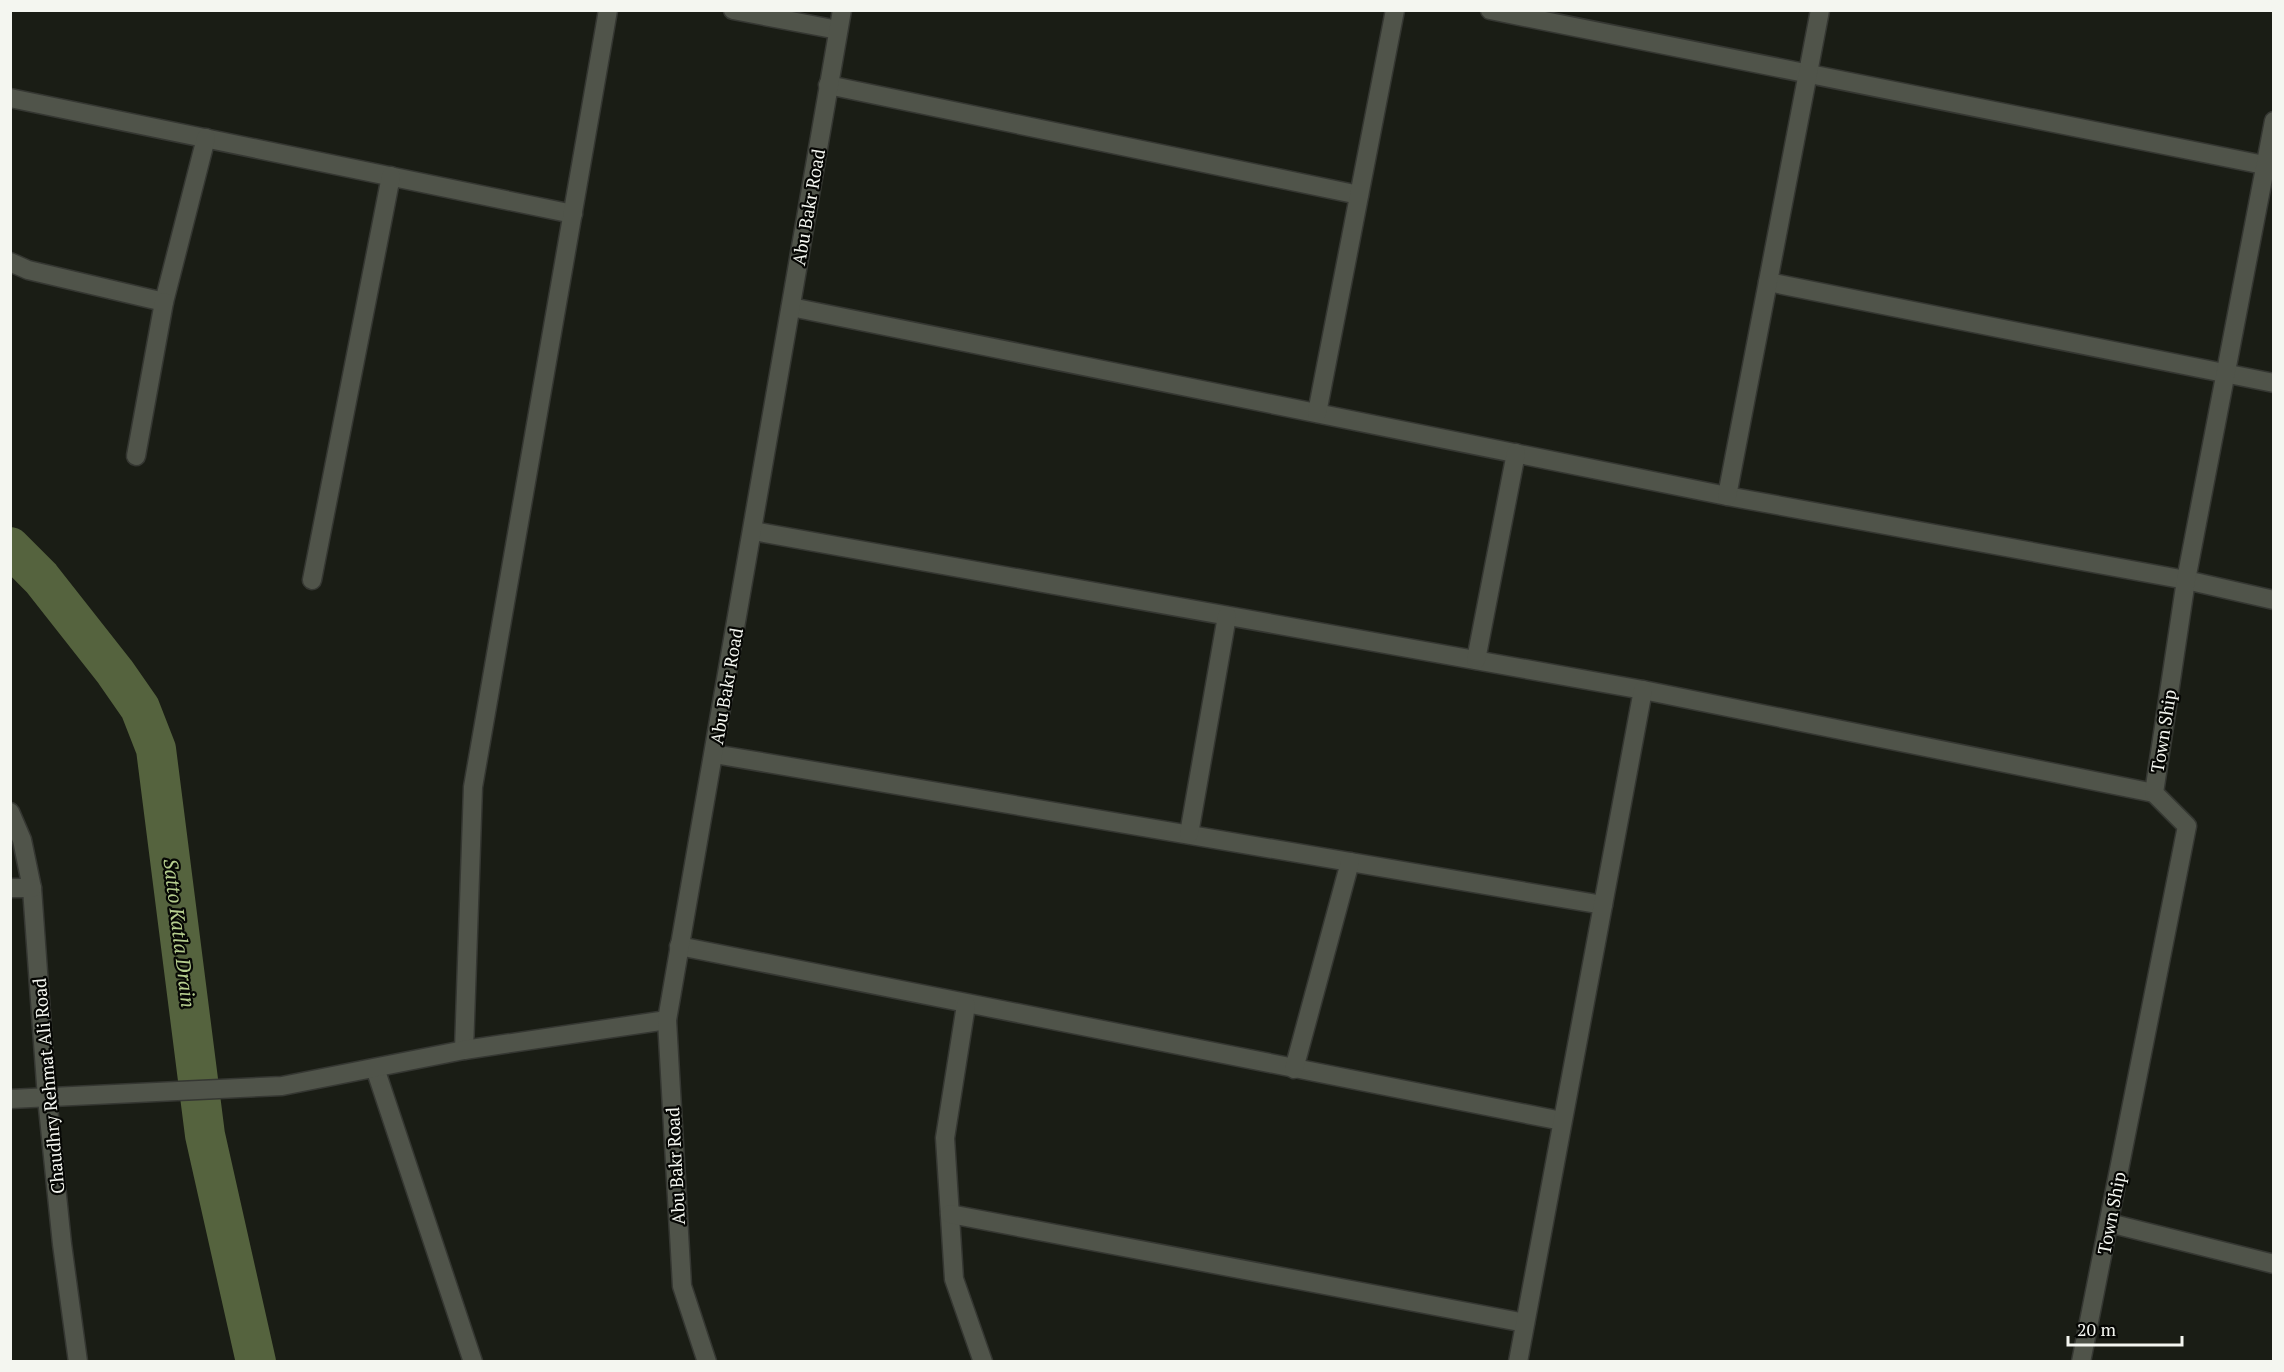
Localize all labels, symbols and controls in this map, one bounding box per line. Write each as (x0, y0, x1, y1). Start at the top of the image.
street label: Abu Bakr Road (786, 147, 830, 267)
street label: Abu Bakr Road (704, 626, 748, 746)
street label: Town Ship (2145, 688, 2181, 774)
water label: Satto Katla Drain (157, 857, 203, 1009)
street label: Chaudhry Rehmat Ali Road (27, 977, 69, 1195)
street label: Abu Bakr Road (660, 1107, 690, 1225)
street label: Town Ship (2091, 1170, 2131, 1256)
scale bar (2068, 1309, 2182, 1347)
text: 20 m (2077, 1317, 2117, 1341)

